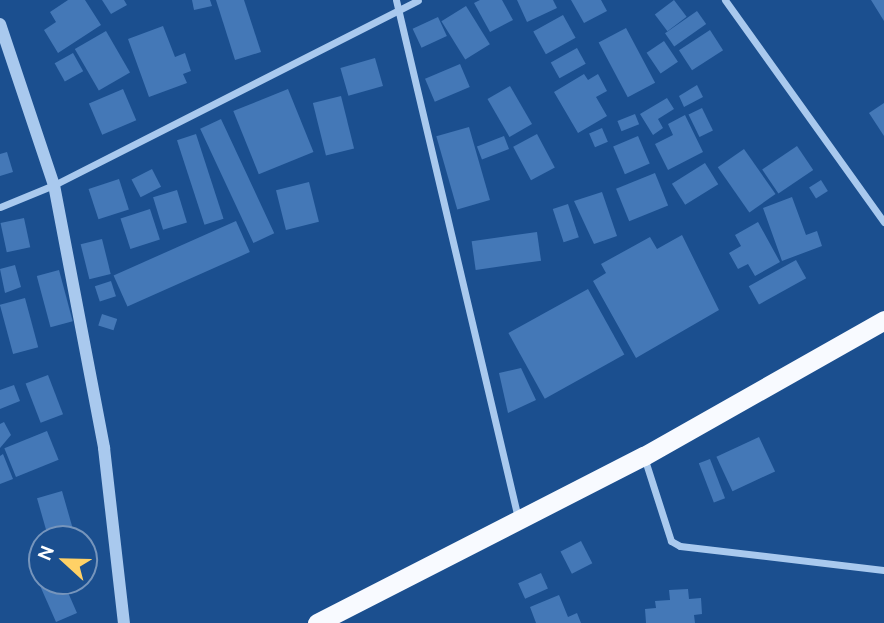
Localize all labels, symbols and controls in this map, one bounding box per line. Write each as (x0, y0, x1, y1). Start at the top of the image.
north arrow (28, 525, 98, 595)
text: N (33, 542, 58, 564)

